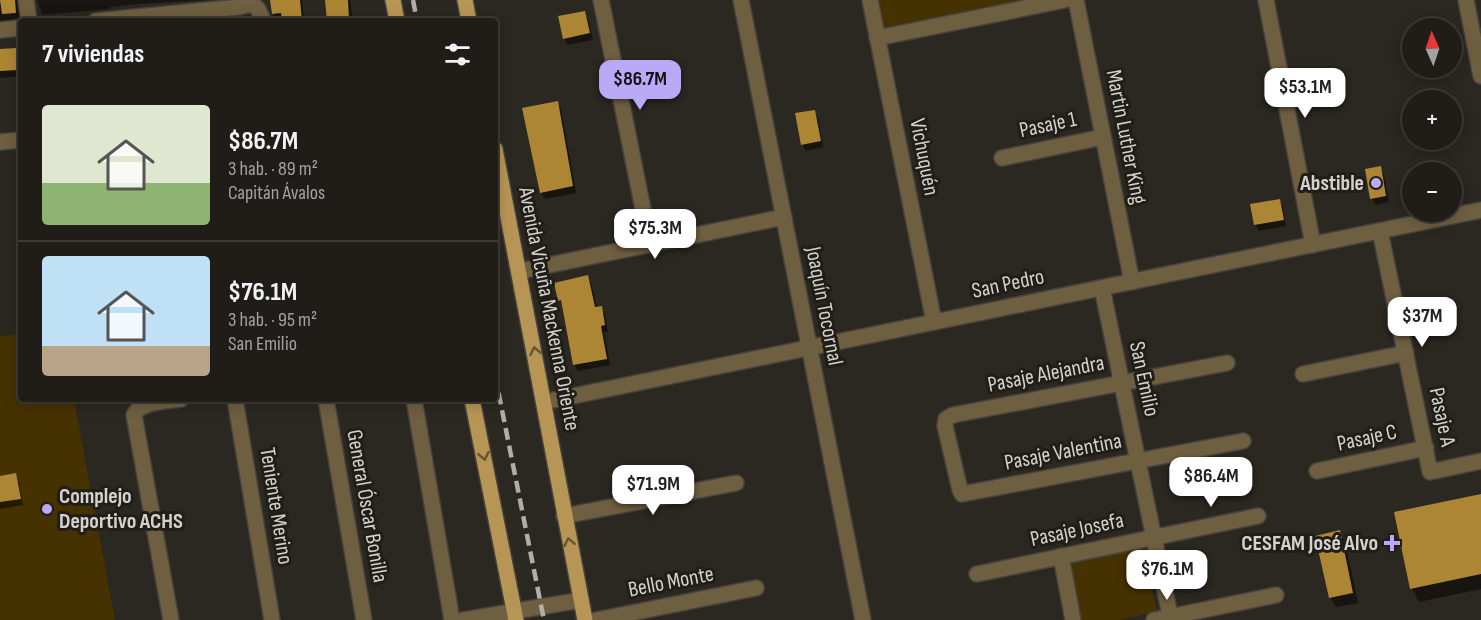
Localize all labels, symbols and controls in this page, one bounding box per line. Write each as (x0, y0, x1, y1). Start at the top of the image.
north arrow (1402, 18, 1462, 78)
map controls (1402, 18, 1462, 222)
icon: filters (441, 38, 474, 71)
text: 7 viviendas (42, 39, 144, 70)
pin: $86.7M (591, 60, 689, 111)
text: $86.7M (613, 67, 667, 91)
street label: Martin Luther King (1100, 68, 1152, 207)
pin: $53.1M (1256, 68, 1354, 119)
text: $53.1M (1278, 75, 1332, 99)
button: + (1402, 90, 1462, 150)
street label: Pasaje 1 (1017, 106, 1079, 144)
street label: Vichuquén (903, 116, 945, 198)
text: $86.7M (228, 126, 298, 157)
icon: home (90, 129, 162, 201)
text: 3 hab. · 89 m² (228, 157, 318, 181)
button: − (1402, 162, 1462, 222)
place label: Abstible (1299, 170, 1364, 197)
marker: Abstible (1369, 176, 1383, 190)
text: Capitán Ávalos (228, 181, 325, 205)
street label: Avenida Vicuña Mackenna Oriente (512, 184, 586, 433)
pin: $75.3M (606, 209, 704, 260)
text: $75.3M (628, 216, 682, 240)
street label: Joaquín Tocornal (799, 243, 849, 368)
street label: San Pedro (969, 263, 1047, 305)
text: $76.1M (228, 277, 297, 308)
icon: home (90, 280, 162, 352)
pin: $37M (1386, 297, 1458, 348)
text: $37M (1402, 304, 1442, 328)
text: 3 hab. · 95 m² (228, 308, 317, 332)
text: San Emilio (228, 332, 297, 356)
street label: San Emilio (1123, 339, 1165, 419)
one-way arrow (529, 346, 542, 356)
street label: Pasaje Alejandra (985, 349, 1107, 399)
street label: Pasaje A (1423, 385, 1462, 449)
street label: Pasaje C (1335, 418, 1399, 458)
street label: General Óscar Bonilla (340, 427, 394, 585)
street label: Pasaje Valentina (1002, 427, 1124, 477)
street label: Teniente Merino (253, 446, 299, 566)
one-way arrow (477, 451, 490, 461)
pin: $86.4M (1162, 457, 1260, 508)
text: $86.4M (1183, 464, 1239, 488)
pin: $71.9M (604, 465, 702, 516)
text: $71.9M (626, 472, 680, 496)
place label: Complejo Deportivo ACHS (59, 483, 183, 535)
marker: Complejo Deportivo ACHS (40, 502, 54, 516)
street label: Pasaje Josefa (1028, 507, 1126, 553)
place label: CESFAM José Alvo (1241, 530, 1378, 557)
marker: CESFAM José Alvo (1383, 534, 1401, 552)
one-way arrow (563, 538, 576, 548)
pin: $76.1M (1118, 550, 1216, 601)
text: $76.1M (1140, 557, 1194, 581)
street label: Bello Monte (626, 560, 716, 604)

